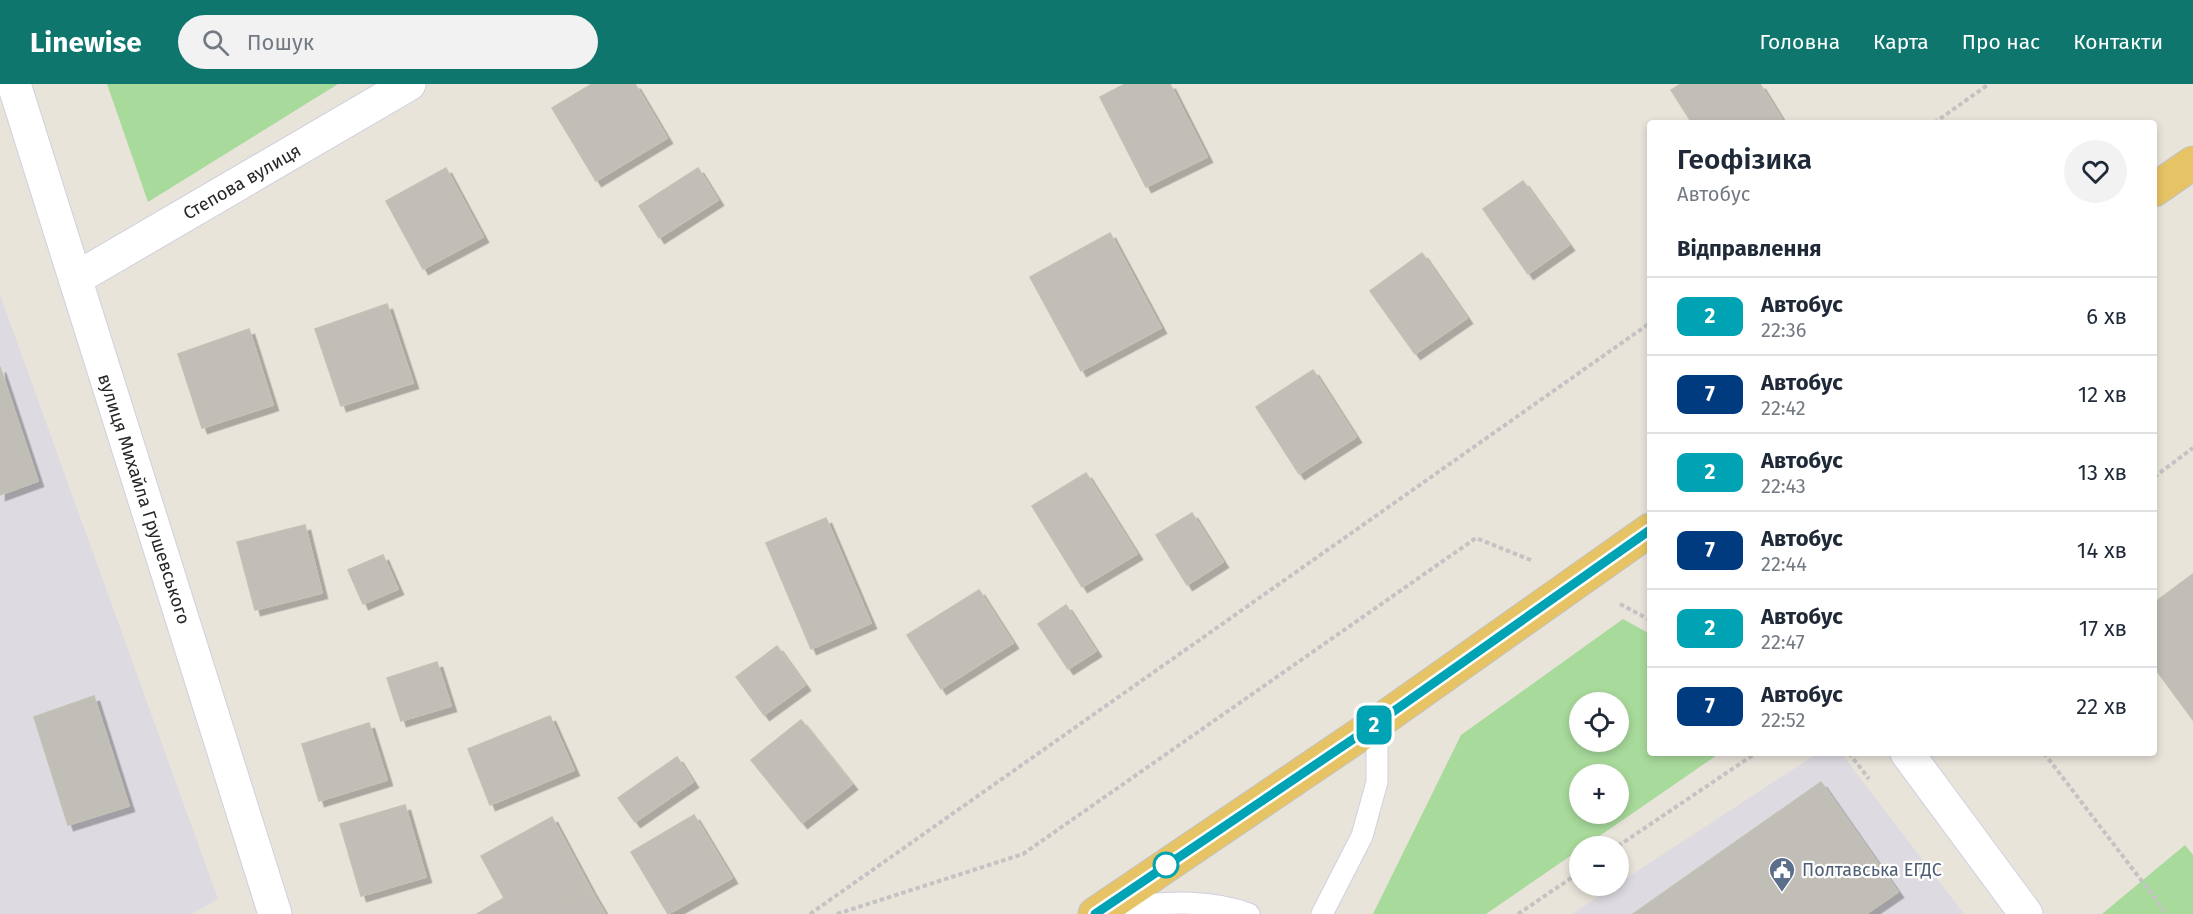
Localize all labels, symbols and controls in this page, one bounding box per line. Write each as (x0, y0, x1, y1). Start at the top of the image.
search box (178, 15, 598, 69)
text: Linewise (30, 26, 142, 59)
icon: search (199, 26, 232, 59)
text: Пошук (247, 29, 314, 56)
text: Головна (1759, 29, 1840, 55)
text: Карта (1873, 29, 1929, 55)
text: Про нас (1962, 29, 2040, 55)
text: Контакти (2073, 29, 2163, 55)
street label: Степова вулиця (179, 139, 305, 225)
button: heart (2064, 140, 2127, 203)
text: Геофізика (1677, 143, 1812, 176)
text: Автобус (1677, 182, 1750, 206)
text: Відправлення (1677, 235, 1822, 262)
text: Автобус (1761, 291, 1843, 318)
text: 2 (1705, 303, 1715, 329)
text: 6 хв (2086, 303, 2127, 330)
text: 22:36 (1761, 318, 1806, 342)
text: Автобус (1761, 369, 1843, 396)
street label: вулиця Михайла Грушевського (93, 371, 195, 627)
text: 7 (1705, 381, 1715, 407)
text: 12 хв (2078, 381, 2127, 408)
text: 22:42 (1761, 396, 1806, 420)
text: Автобус (1761, 447, 1843, 474)
text: 2 (1705, 459, 1715, 485)
text: 13 хв (2078, 459, 2127, 486)
text: 22:43 (1761, 474, 1806, 498)
text: Автобус (1761, 525, 1843, 552)
text: 7 (1705, 537, 1715, 563)
text: 14 хв (2077, 537, 2127, 564)
text: 22:44 (1761, 552, 1807, 576)
text: Автобус (1761, 603, 1843, 630)
text: 2 (1705, 615, 1715, 641)
text: 17 хв (2079, 615, 2127, 642)
text: 22:47 (1761, 630, 1805, 654)
text: Автобус (1761, 681, 1843, 708)
map controls (1569, 692, 1629, 896)
button: locate (1569, 692, 1629, 752)
text: 7 (1705, 693, 1715, 719)
text: 22 хв (2076, 693, 2127, 720)
line badge: 2 (1354, 706, 1394, 744)
text: 22:52 (1761, 708, 1805, 732)
text: 2 (1369, 712, 1379, 738)
button: + (1569, 764, 1629, 824)
button: − (1569, 836, 1629, 896)
unlabelled marker (1153, 852, 1179, 878)
public building icon: Полтавська ЕГДС (1767, 855, 1797, 893)
place label: Полтавська ЕГДС (1802, 859, 1942, 881)

